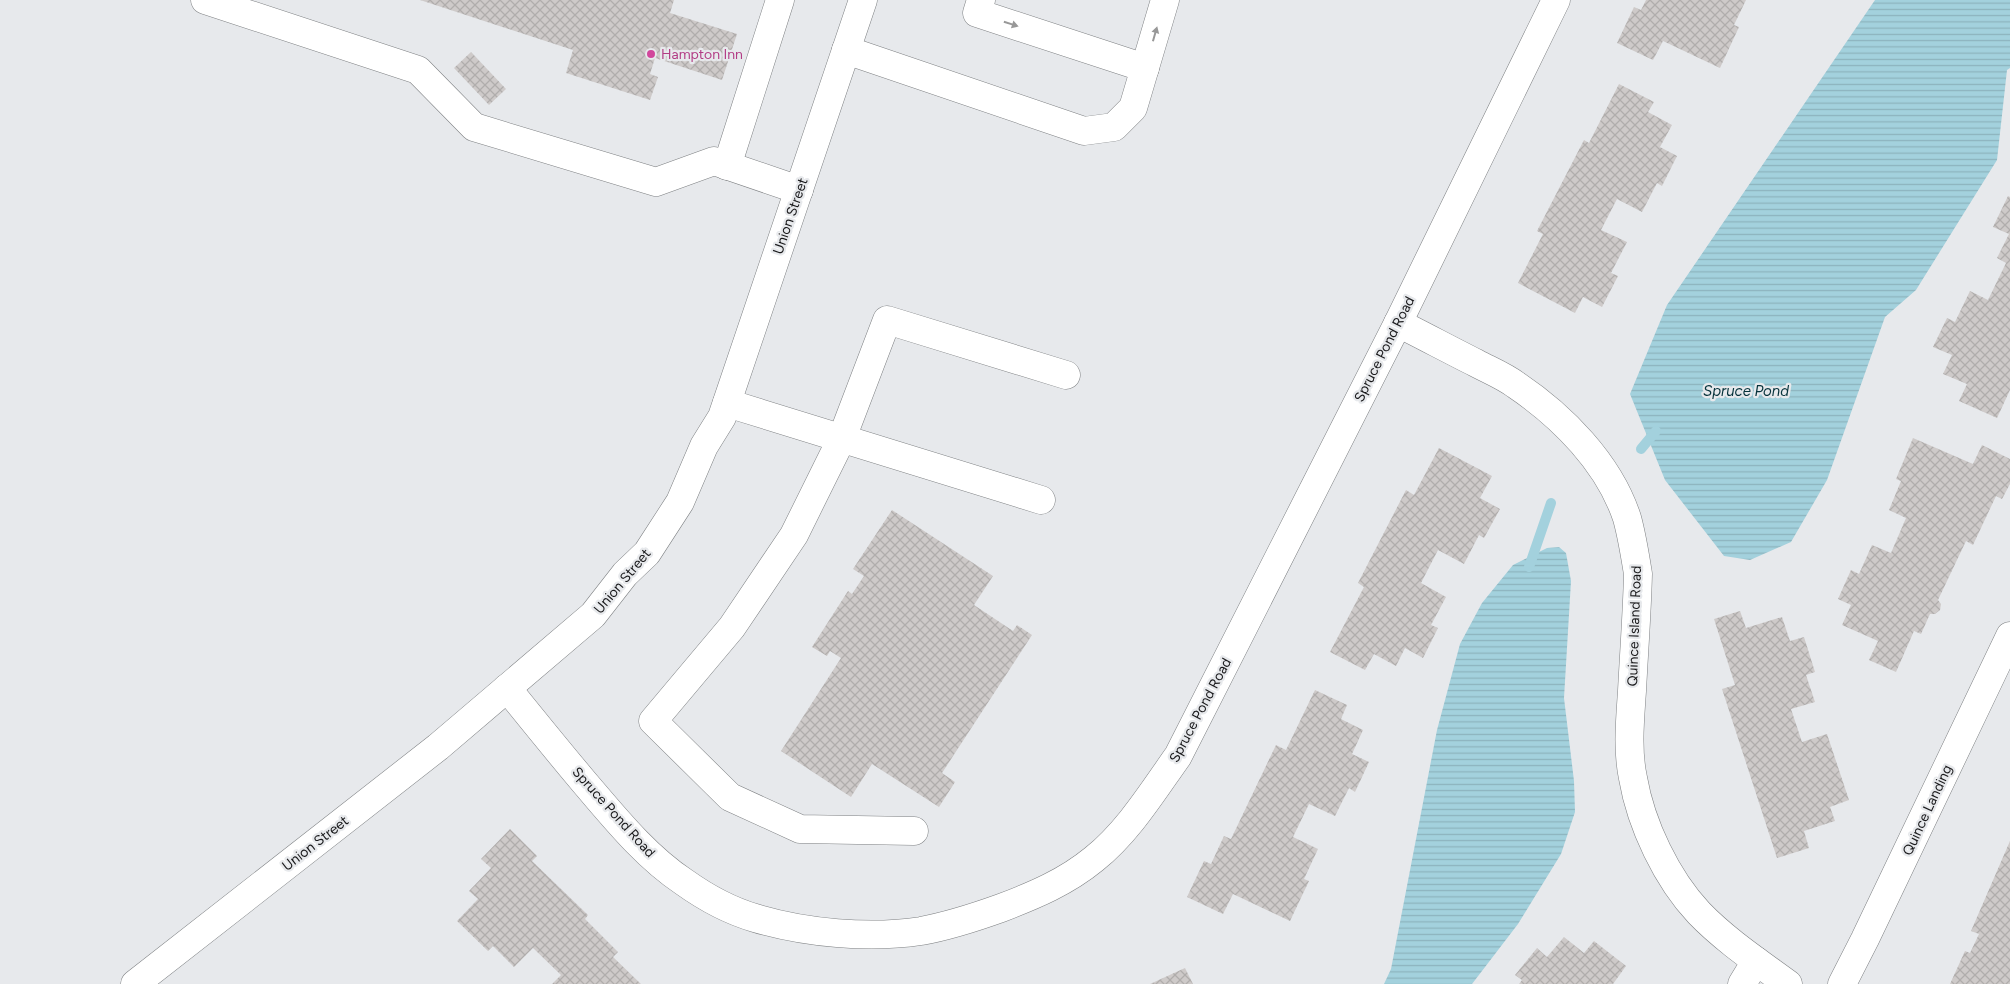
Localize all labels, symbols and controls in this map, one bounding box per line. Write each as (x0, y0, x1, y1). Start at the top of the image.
one-way arrow (1004, 20, 1019, 28)
one-way arrow (1151, 26, 1159, 41)
place label: Hampton Inn (661, 46, 743, 63)
marker: Hampton Inn (645, 48, 657, 60)
street label: Union Street (769, 176, 811, 257)
street label: Spruce Pond Road (1351, 294, 1418, 405)
water label: Spruce Pond (1703, 382, 1789, 400)
street label: Union Street (590, 545, 654, 617)
street label: Quince Island Road (1624, 565, 1645, 687)
street label: Spruce Pond Road (1166, 655, 1235, 765)
street label: Quince Landing (1899, 762, 1956, 858)
street label: Spruce Pond Road (569, 764, 659, 861)
street label: Union Street (279, 812, 352, 875)

